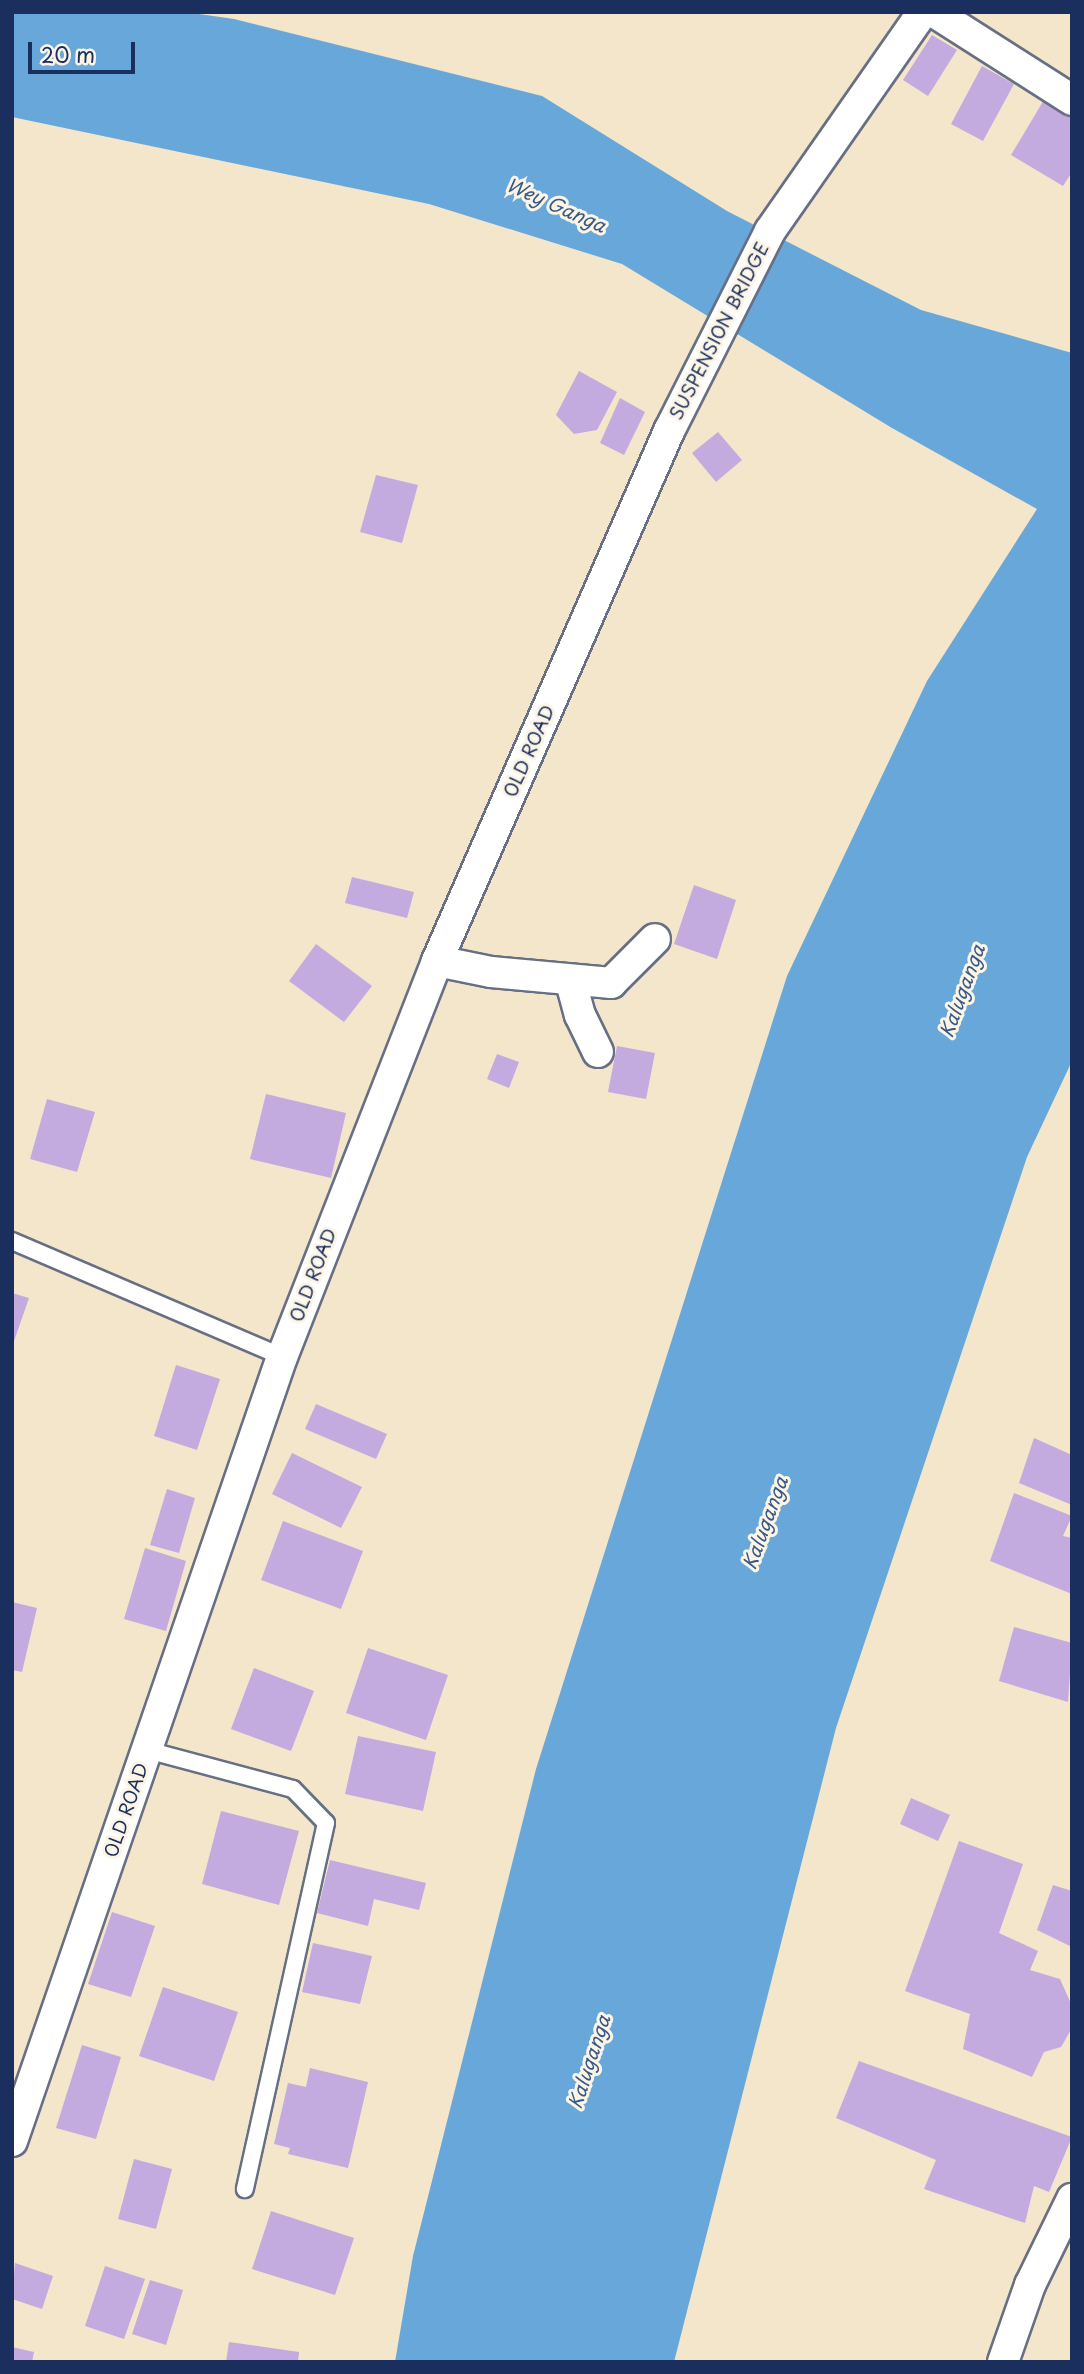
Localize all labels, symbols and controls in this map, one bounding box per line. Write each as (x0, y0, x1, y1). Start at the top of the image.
scale bar (32, 28, 138, 72)
text: 20 m (41, 38, 95, 70)
water label: Wey Ganga (502, 173, 610, 237)
street label: SUSPENSION BRIDGE (665, 238, 773, 424)
street label: OLD ROAD (499, 701, 559, 801)
water label: Kaluganga (935, 942, 989, 1040)
street label: OLD ROAD (285, 1224, 341, 1326)
water label: Kaluganga (738, 1474, 792, 1572)
street label: OLD ROAD (99, 1759, 153, 1861)
water label: Kaluganga (563, 2012, 615, 2112)

